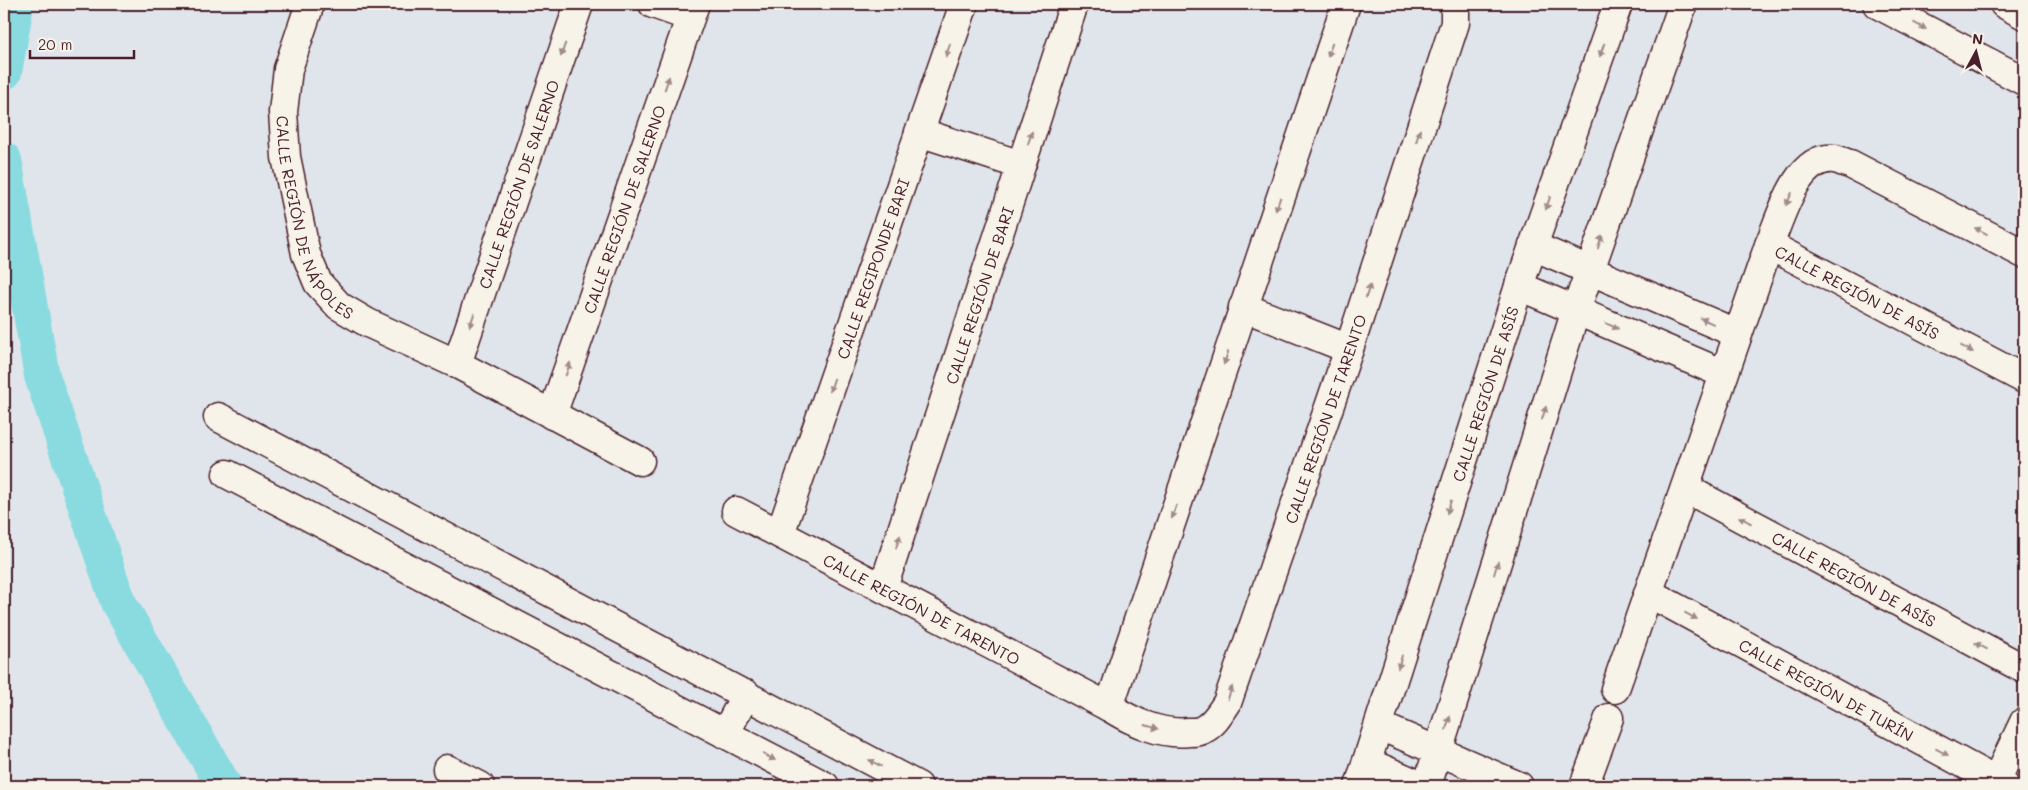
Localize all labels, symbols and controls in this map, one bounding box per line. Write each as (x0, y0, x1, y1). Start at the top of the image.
one-way arrow (1913, 22, 1927, 30)
scale bar (30, 28, 134, 60)
north arrow (1950, 28, 2000, 78)
text: N (1971, 29, 1984, 49)
text: 20 m (38, 34, 72, 54)
one-way arrow (1598, 42, 1605, 57)
one-way arrow (559, 43, 567, 58)
one-way arrow (944, 43, 952, 58)
one-way arrow (1326, 43, 1334, 58)
one-way arrow (664, 76, 671, 91)
street label: CALLE REGIÓN DE SALERNO (473, 77, 563, 291)
street label: CALLE REGIÓN DE SALERNO (578, 102, 670, 316)
street label: CALLE REGIÓN DE NÁPOLES (273, 115, 358, 323)
one-way arrow (1414, 128, 1422, 143)
one-way arrow (1026, 130, 1034, 145)
street label: CALLE REGIPONDE BARI (831, 175, 913, 362)
one-way arrow (1784, 192, 1792, 206)
one-way arrow (1274, 196, 1281, 211)
one-way arrow (1544, 196, 1552, 211)
street label: CALLE REGIÓN DE BARI (940, 204, 1018, 387)
one-way arrow (1974, 227, 1988, 235)
one-way arrow (1596, 234, 1604, 249)
street label: CALLE REGIÓN DE ASÍS (1772, 240, 1943, 343)
one-way arrow (1364, 283, 1372, 298)
street label: CALLE REGIÓN DE ASÍS (1447, 303, 1522, 484)
street label: CALLE REGIÓN DE TARENTO (1279, 311, 1370, 526)
one-way arrow (467, 312, 475, 327)
one-way arrow (1700, 317, 1714, 325)
one-way arrow (1605, 322, 1619, 330)
one-way arrow (1960, 345, 1974, 353)
one-way arrow (1221, 350, 1229, 365)
one-way arrow (564, 361, 572, 376)
one-way arrow (827, 378, 835, 393)
one-way arrow (1541, 405, 1549, 420)
one-way arrow (1445, 500, 1452, 515)
one-way arrow (1170, 504, 1177, 519)
one-way arrow (1738, 516, 1753, 524)
street label: CALLE REGIÓN DE ASÍS (1769, 526, 1940, 631)
one-way arrow (894, 534, 902, 549)
street label: CALLE REGIÓN DE TARENTO (820, 548, 1024, 669)
one-way arrow (1493, 561, 1500, 576)
one-way arrow (1685, 612, 1698, 621)
street label: CALLE REGIÓN DE TURÍN (1736, 633, 1918, 745)
one-way arrow (1975, 642, 1988, 651)
one-way arrow (1396, 655, 1403, 670)
one-way arrow (1226, 685, 1234, 700)
one-way arrow (1444, 716, 1452, 731)
one-way arrow (1145, 724, 1160, 732)
one-way arrow (1935, 748, 1949, 756)
one-way arrow (761, 753, 776, 761)
one-way arrow (868, 759, 882, 767)

